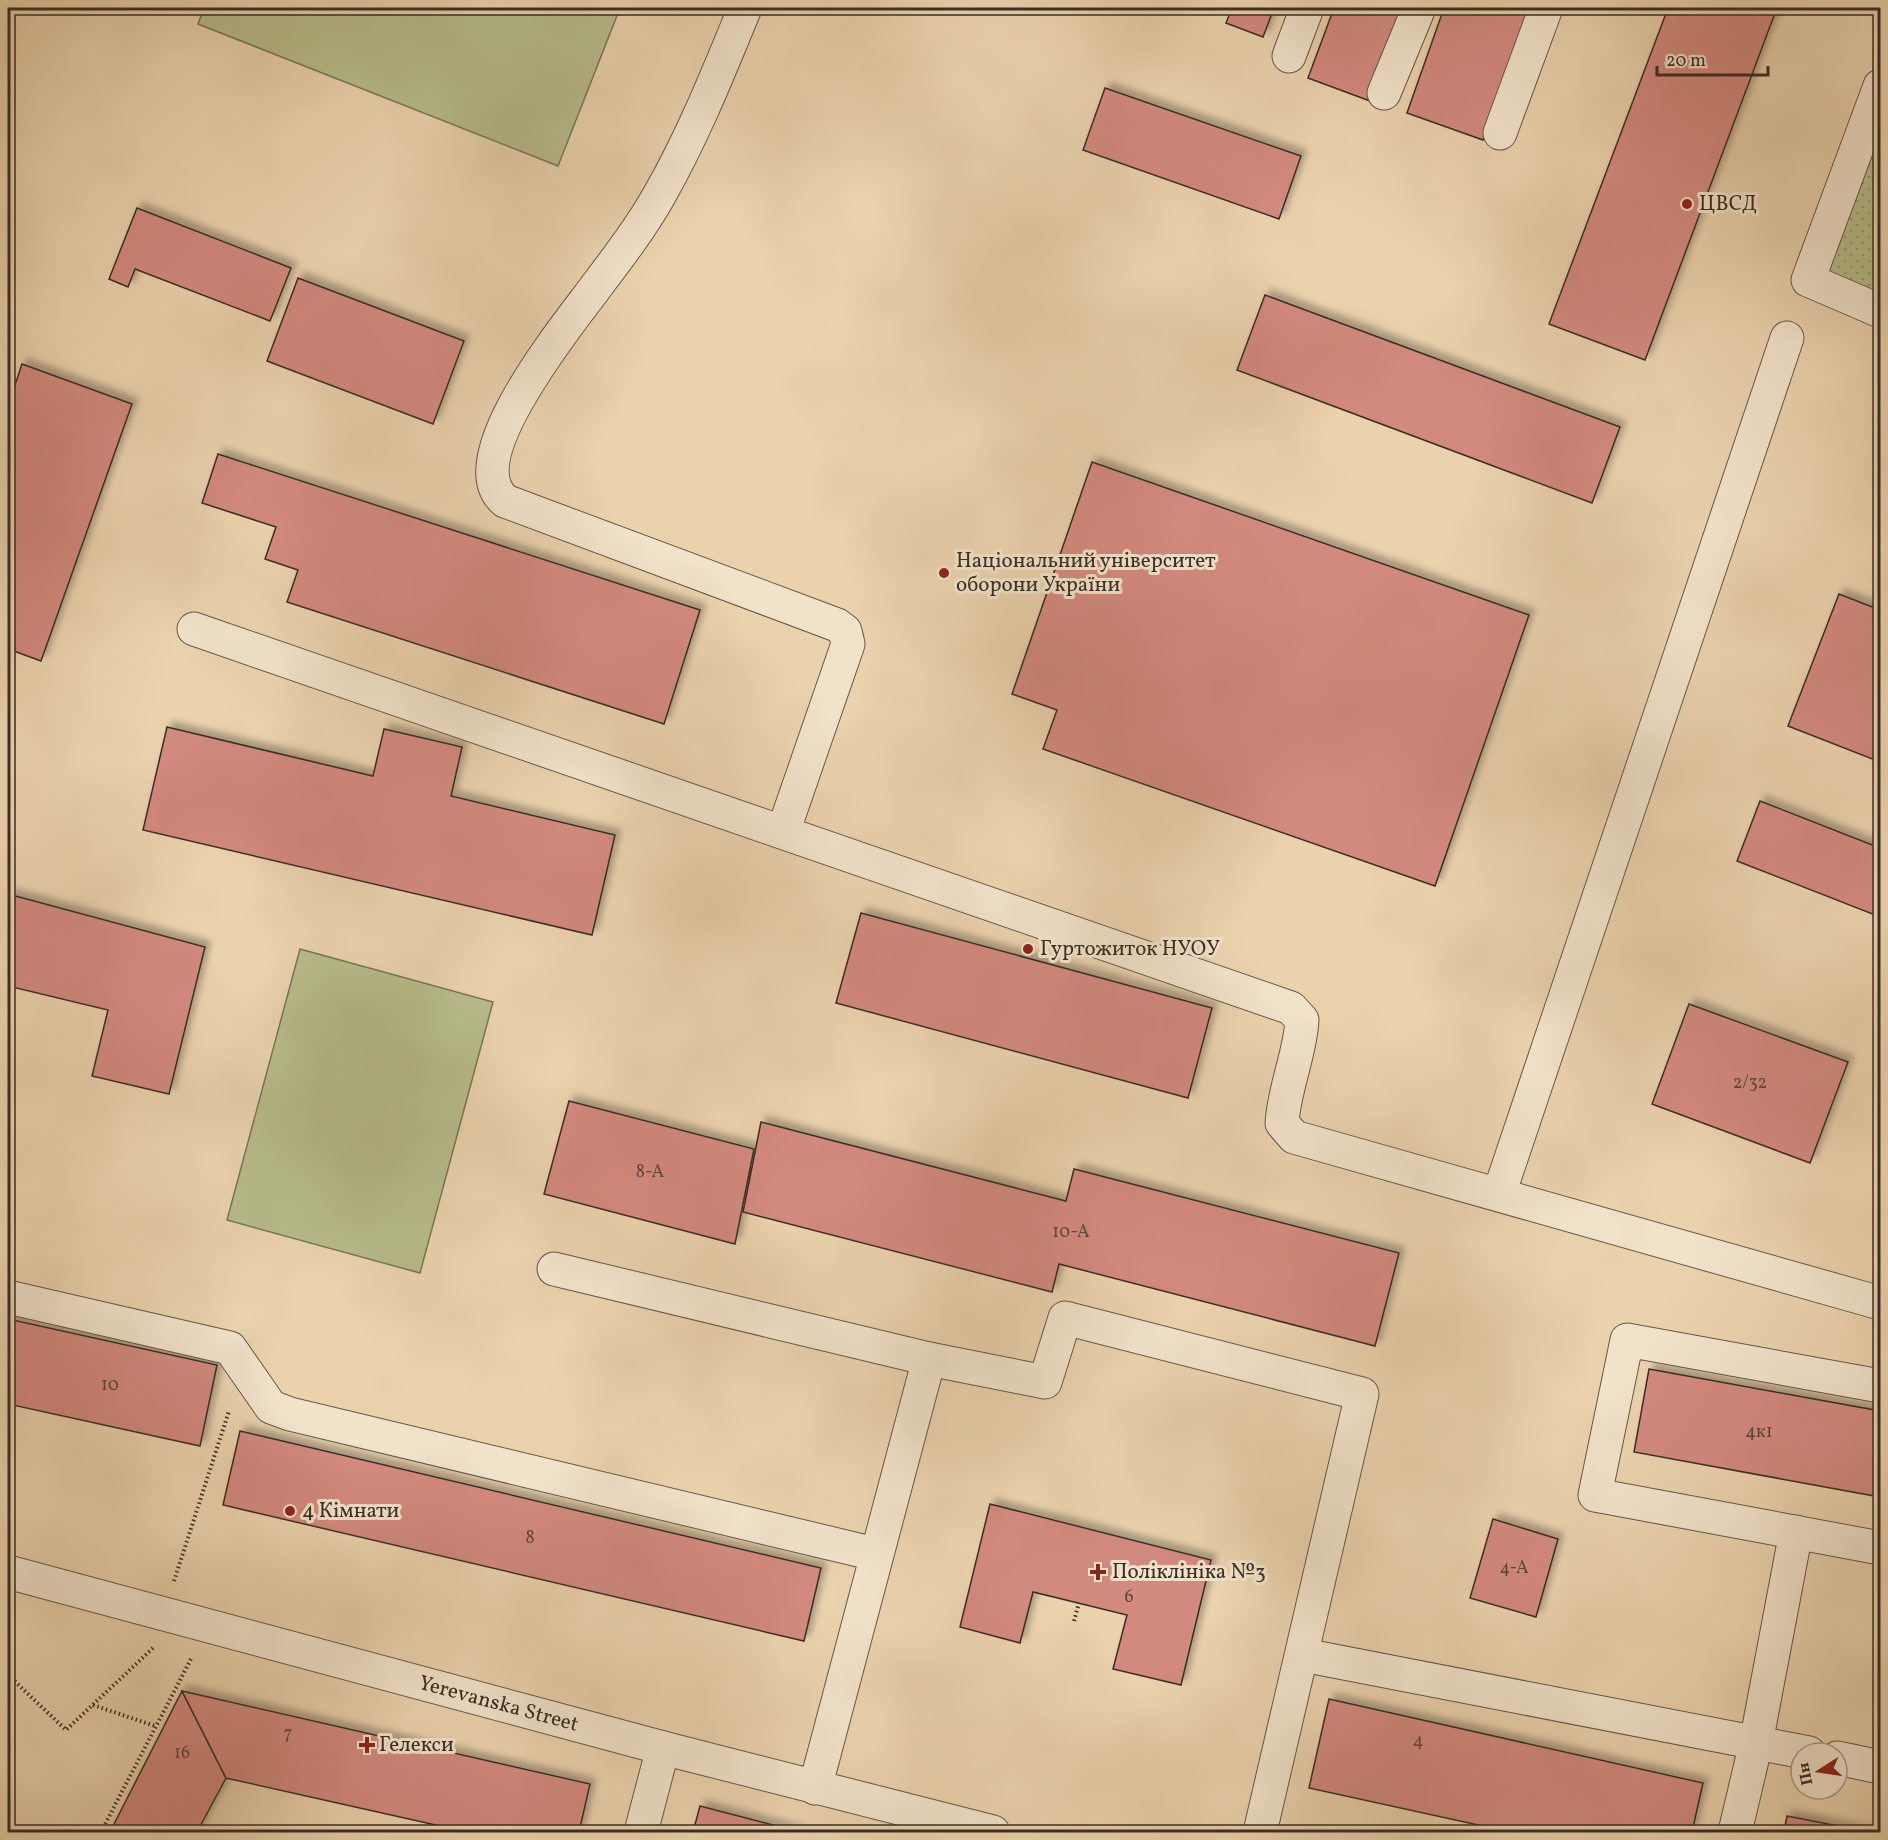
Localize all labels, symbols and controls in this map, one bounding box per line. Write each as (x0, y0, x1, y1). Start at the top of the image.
scale bar (1657, 39, 1768, 77)
text: 20 m (1666, 49, 1706, 74)
place label: ЦВСД (1699, 190, 1757, 219)
marker: ЦВСД (1680, 197, 1694, 211)
place label: Національний університет оборони України (956, 547, 1216, 600)
marker: Національний університет оборони України (937, 566, 951, 580)
place label: Гуртожиток НУОУ (1040, 935, 1220, 964)
marker: Гуртожиток НУОУ (1021, 942, 1035, 956)
house number: 2/32 (1733, 1071, 1767, 1096)
house number: 8-А (636, 1160, 664, 1185)
house number: 10-А (1052, 1220, 1090, 1245)
house number: 10 (101, 1373, 119, 1398)
house number: 4к1 (1745, 1420, 1773, 1445)
place label: 4 Кімнати (302, 1497, 400, 1526)
marker: 4 Кімнати (283, 1504, 297, 1518)
house number: 8 (525, 1526, 535, 1551)
house number: 4-А (1499, 1556, 1529, 1581)
place label: Поліклініка №3 (1112, 1558, 1266, 1587)
marker: Поліклініка №3 (1089, 1563, 1107, 1581)
house number: 6 (1124, 1585, 1134, 1610)
street label: Yerevanska Street (416, 1669, 582, 1739)
house number: 7 (284, 1722, 292, 1747)
house number: 4 (1413, 1729, 1423, 1754)
place label: Гелекси (379, 1731, 454, 1760)
marker: Гелекси (360, 1738, 374, 1752)
house number: 16 (174, 1741, 190, 1766)
north arrow (1789, 1741, 1849, 1801)
text: Пн (1793, 1760, 1819, 1787)

